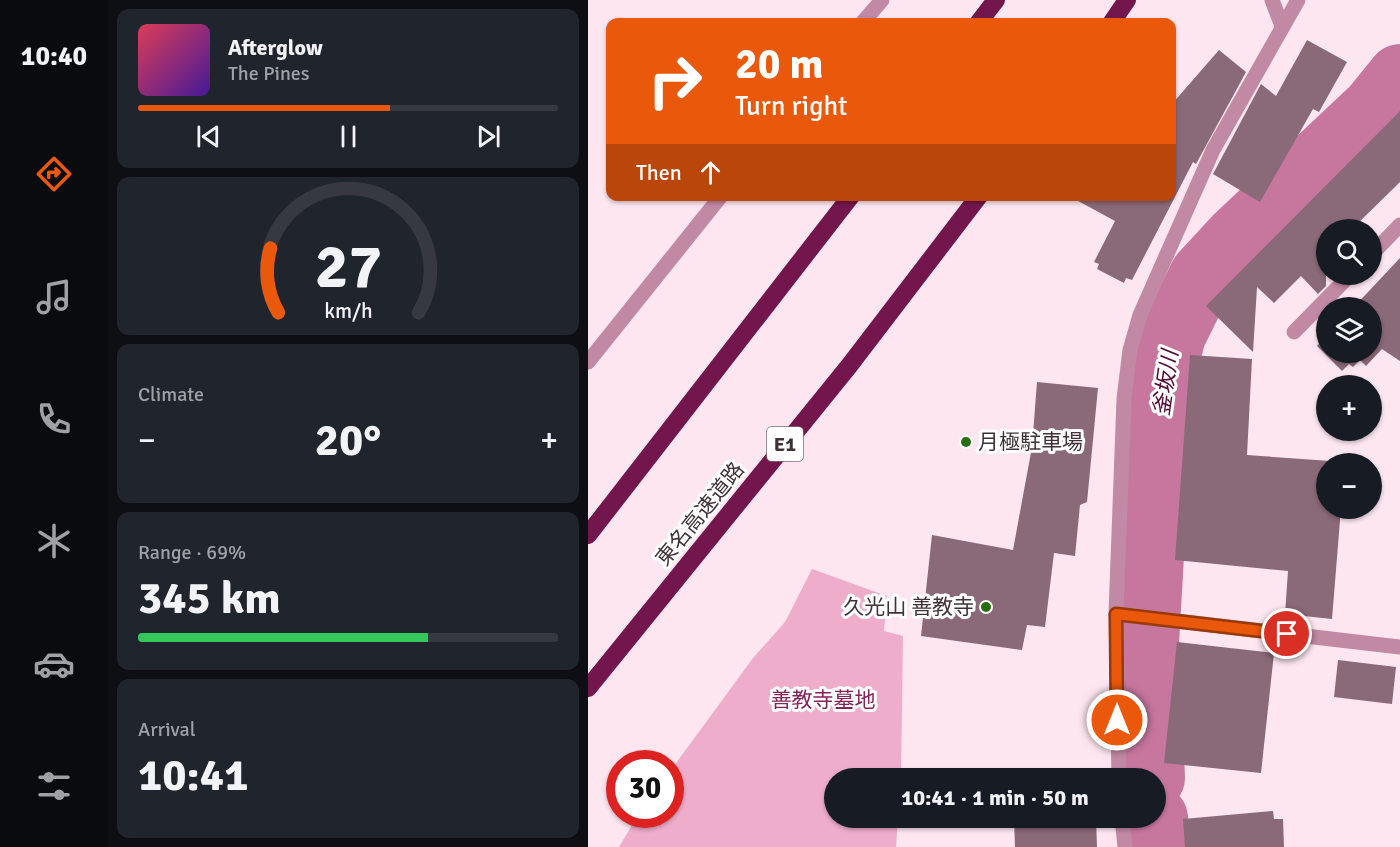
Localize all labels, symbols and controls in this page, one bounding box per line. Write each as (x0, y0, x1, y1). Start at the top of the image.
text: Afterglow (228, 34, 323, 61)
text: 20 m (735, 39, 824, 90)
text: 10:40 (21, 40, 87, 73)
icon: right (636, 42, 714, 120)
text: The Pines (228, 61, 310, 86)
text: Turn right (735, 90, 848, 123)
icon: previous (192, 120, 225, 153)
icon: pause (332, 120, 365, 153)
icon: next (472, 120, 505, 153)
icon: directions (33, 153, 75, 195)
icon: ahead (694, 156, 727, 189)
text: Then (636, 159, 682, 186)
map controls (1316, 219, 1382, 519)
button: search (1316, 219, 1382, 285)
text: 27 (314, 228, 382, 305)
icon: music (33, 276, 75, 318)
button: layers (1316, 297, 1382, 363)
text: km/h (324, 298, 372, 324)
water label: 釜坂川 (1148, 347, 1184, 418)
button: + (1316, 375, 1382, 441)
text: Climate (138, 382, 204, 407)
icon: phone (33, 398, 75, 440)
text: 20° (315, 413, 381, 468)
text: − (138, 420, 156, 461)
text: + (540, 420, 558, 461)
road number: E1 (767, 427, 803, 461)
place label: 月極駐車場 (978, 429, 1083, 455)
marker: 月極駐車場 (959, 435, 973, 449)
button: − (1316, 453, 1382, 519)
street label: 東名高速道路 (650, 457, 750, 571)
icon: climate (33, 520, 75, 562)
text: Range · 69% (138, 540, 246, 565)
text: 345 km (138, 571, 281, 626)
place label: 久光山 善教寺 (843, 594, 974, 620)
marker: 久光山 善教寺 (979, 600, 993, 614)
pin (1261, 608, 1312, 659)
icon: arrive (1270, 617, 1303, 650)
icon: car (33, 643, 75, 685)
park label: 善教寺墓地 (771, 687, 876, 713)
position arrow (1085, 688, 1149, 752)
text: Arrival (138, 717, 196, 742)
text: 10:41 (138, 748, 248, 803)
speed limit sign: 30 (606, 750, 684, 828)
icon: filters (33, 765, 75, 807)
text: 10:41 · 1 min · 50 m (901, 784, 1089, 811)

